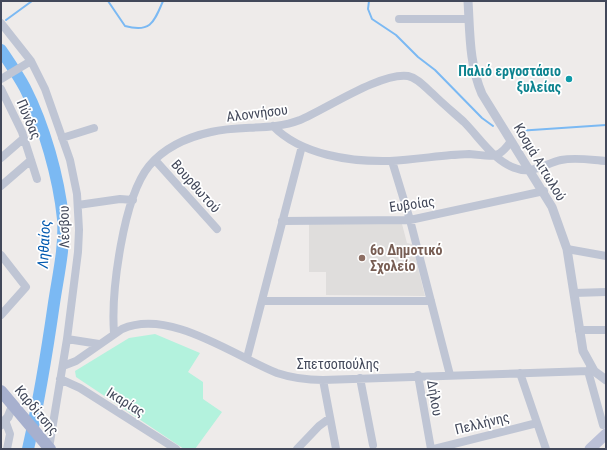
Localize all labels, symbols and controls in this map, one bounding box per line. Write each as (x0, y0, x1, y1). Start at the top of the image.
place label: Παλιό εργοστάσιο ξυλείας (458, 63, 561, 95)
marker: Παλιό εργοστάσιο ξυλείας (564, 74, 574, 84)
street label: Πύνδας (13, 97, 45, 141)
street label: Αλοννήσου (225, 101, 289, 125)
street label: Κοσμά Αιτωλού (511, 120, 570, 204)
street label: Βουρθωτού (168, 156, 224, 216)
street label: Ευβοίας (388, 193, 436, 215)
street label: Λέσβου (56, 205, 72, 248)
water label: Ληθαίος (34, 219, 54, 270)
place label: 6ο Δημοτικό Σχολείο (370, 242, 443, 275)
marker: 6ο Δημοτικό Σχολείο (357, 253, 367, 263)
street label: Σπετσοπούλης (297, 356, 379, 372)
street label: Δήλου (424, 379, 446, 417)
street label: Καρδίτσης (12, 382, 62, 438)
street label: Ικαρίας (104, 384, 148, 420)
street label: Πελλήνης (453, 409, 511, 437)

